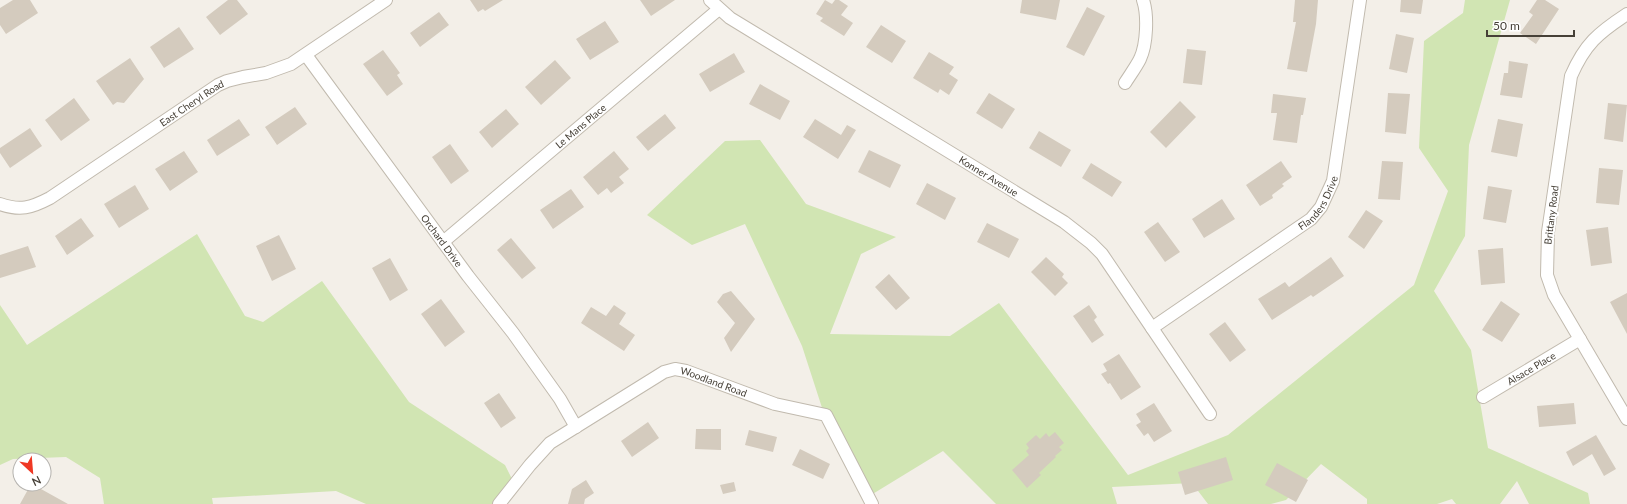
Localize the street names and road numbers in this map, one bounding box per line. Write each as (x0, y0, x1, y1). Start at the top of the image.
street label: East Cheryl Road (157, 77, 226, 129)
street label: Le Mans Place (553, 101, 608, 151)
street label: Konner Avenue (957, 153, 1020, 199)
street label: Flanders Drive (1295, 175, 1340, 232)
street label: Brittany Road (1541, 185, 1561, 245)
street label: Orchard Drive (419, 212, 465, 269)
street label: Alsace Place (1505, 349, 1557, 387)
street label: Woodland Road (680, 364, 749, 399)

